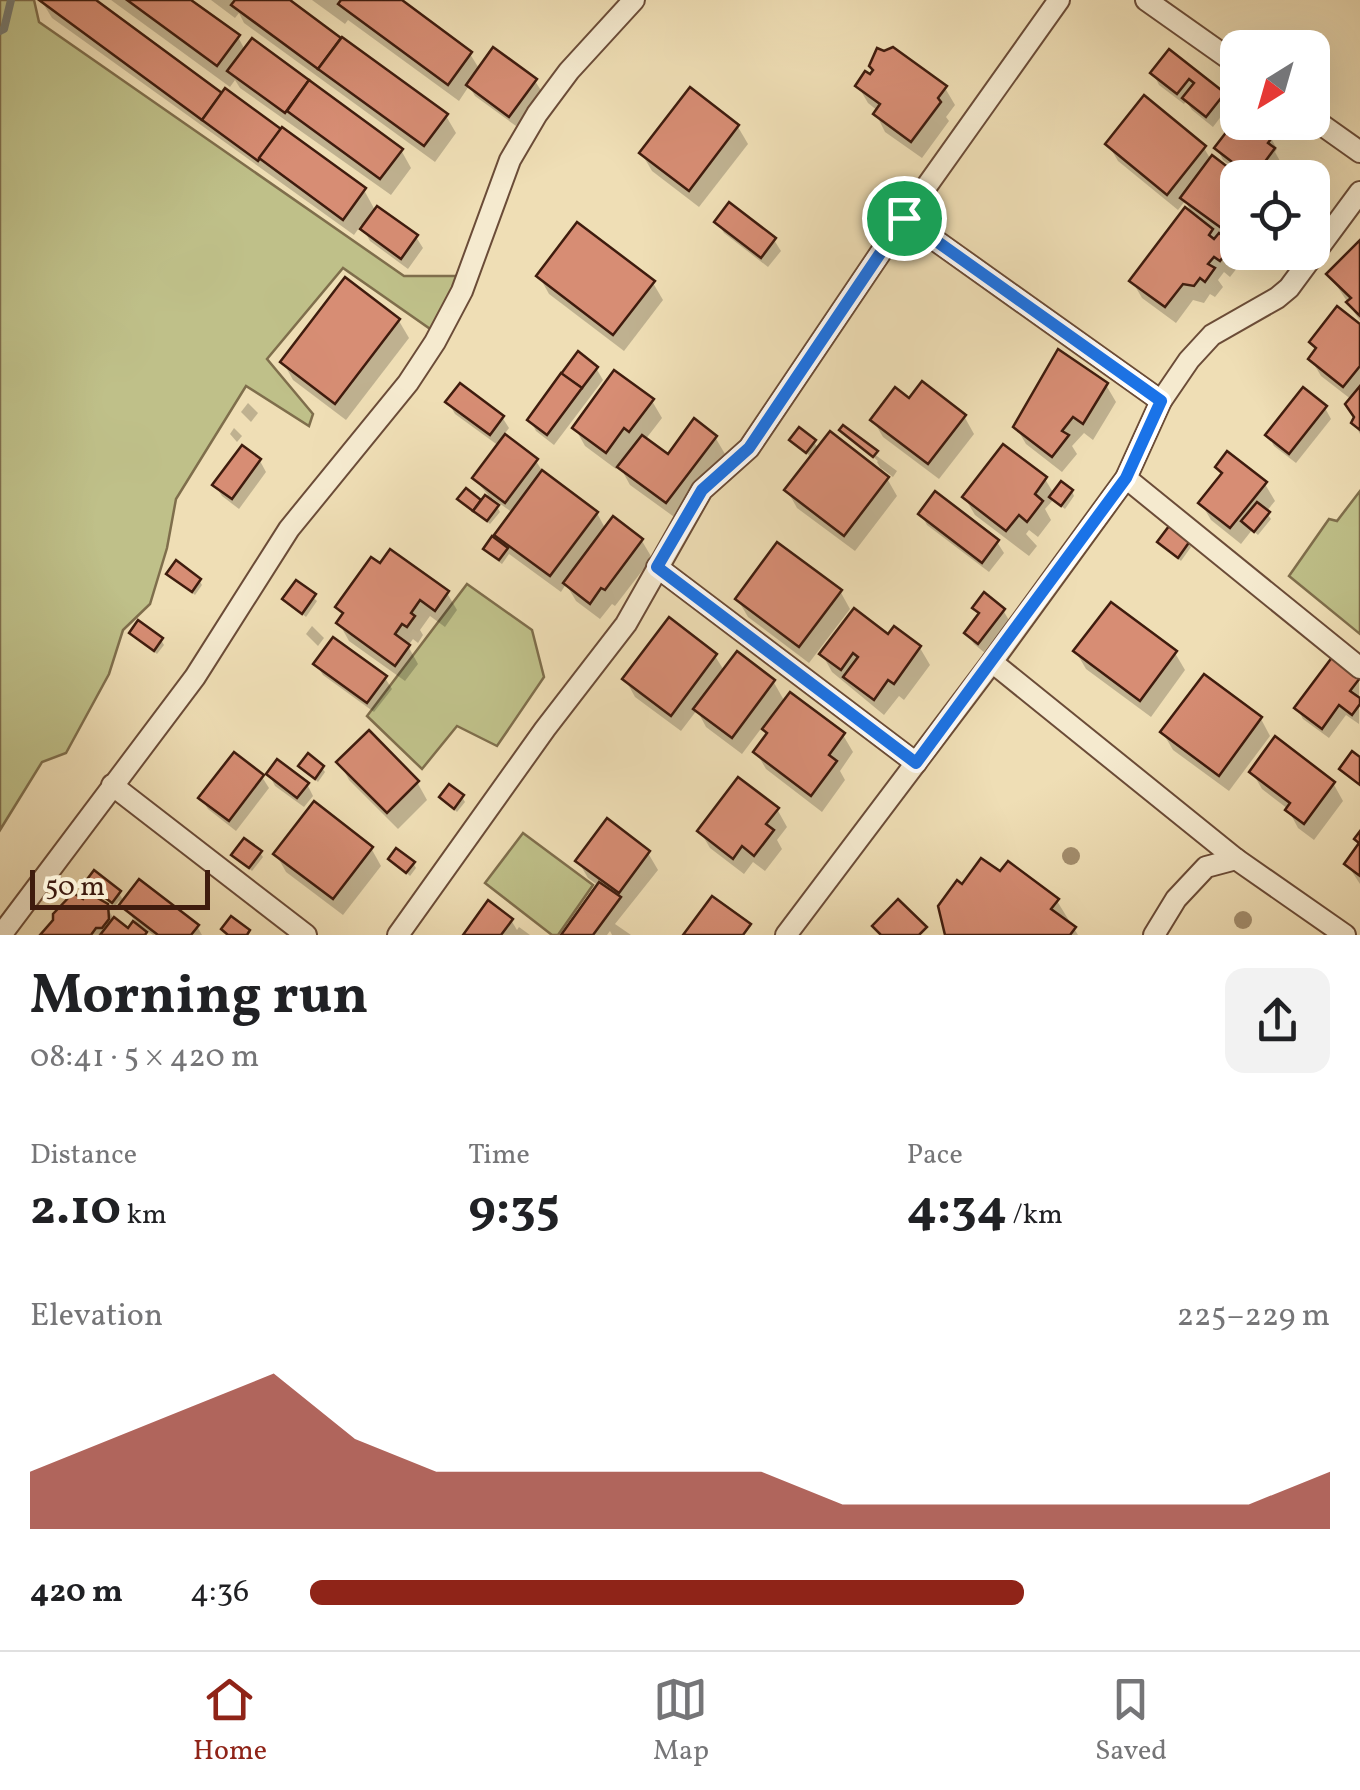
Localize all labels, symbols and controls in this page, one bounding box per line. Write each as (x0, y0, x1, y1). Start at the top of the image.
north arrow (1220, 30, 1330, 140)
map controls (1220, 30, 1330, 270)
button: locate (1220, 160, 1330, 270)
pin (862, 176, 947, 261)
icon: arrive (877, 191, 932, 246)
scale bar (30, 865, 210, 910)
text: 50 m (45, 868, 105, 907)
text: Morning run (30, 960, 369, 1036)
button: share (1225, 968, 1330, 1073)
text: 08:41 · 5 × 420 m (30, 1036, 259, 1080)
text: Distance (30, 1136, 137, 1175)
text: Time (468, 1136, 530, 1175)
text: Pace (907, 1136, 963, 1175)
text: 2.10 (30, 1175, 121, 1245)
text: 9:35 (468, 1175, 560, 1245)
text: 4:34 (907, 1175, 1007, 1245)
text: km (121, 1196, 167, 1235)
text: /km (1007, 1196, 1063, 1235)
text: Elevation (30, 1295, 163, 1339)
text: 225–229 m (1177, 1295, 1330, 1339)
text: 420 m (30, 1571, 123, 1615)
text: 4:36 (190, 1571, 249, 1615)
tab: Home (193, 1672, 267, 1771)
tab: Map (653, 1672, 709, 1771)
tab: Saved (1095, 1672, 1167, 1771)

